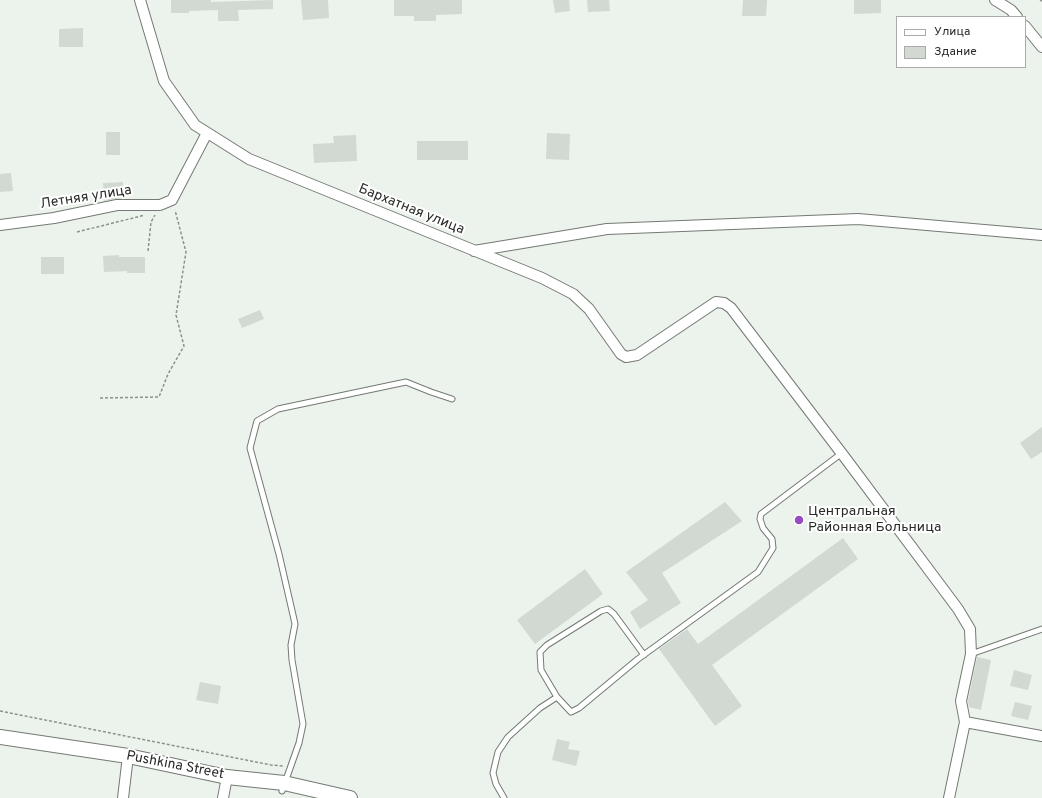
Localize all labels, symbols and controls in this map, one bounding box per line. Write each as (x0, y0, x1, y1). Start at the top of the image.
legend (896, 16, 1026, 68)
text: Улица (934, 24, 970, 40)
text: Здание (934, 44, 977, 60)
street label: Бархатная улица (356, 181, 466, 239)
street label: Летняя улица (39, 182, 133, 214)
place label: Центральная Районная Больница (808, 504, 941, 536)
marker: Центральная Районная Больница (793, 514, 805, 526)
street label: Pushkina Street (125, 748, 225, 784)

